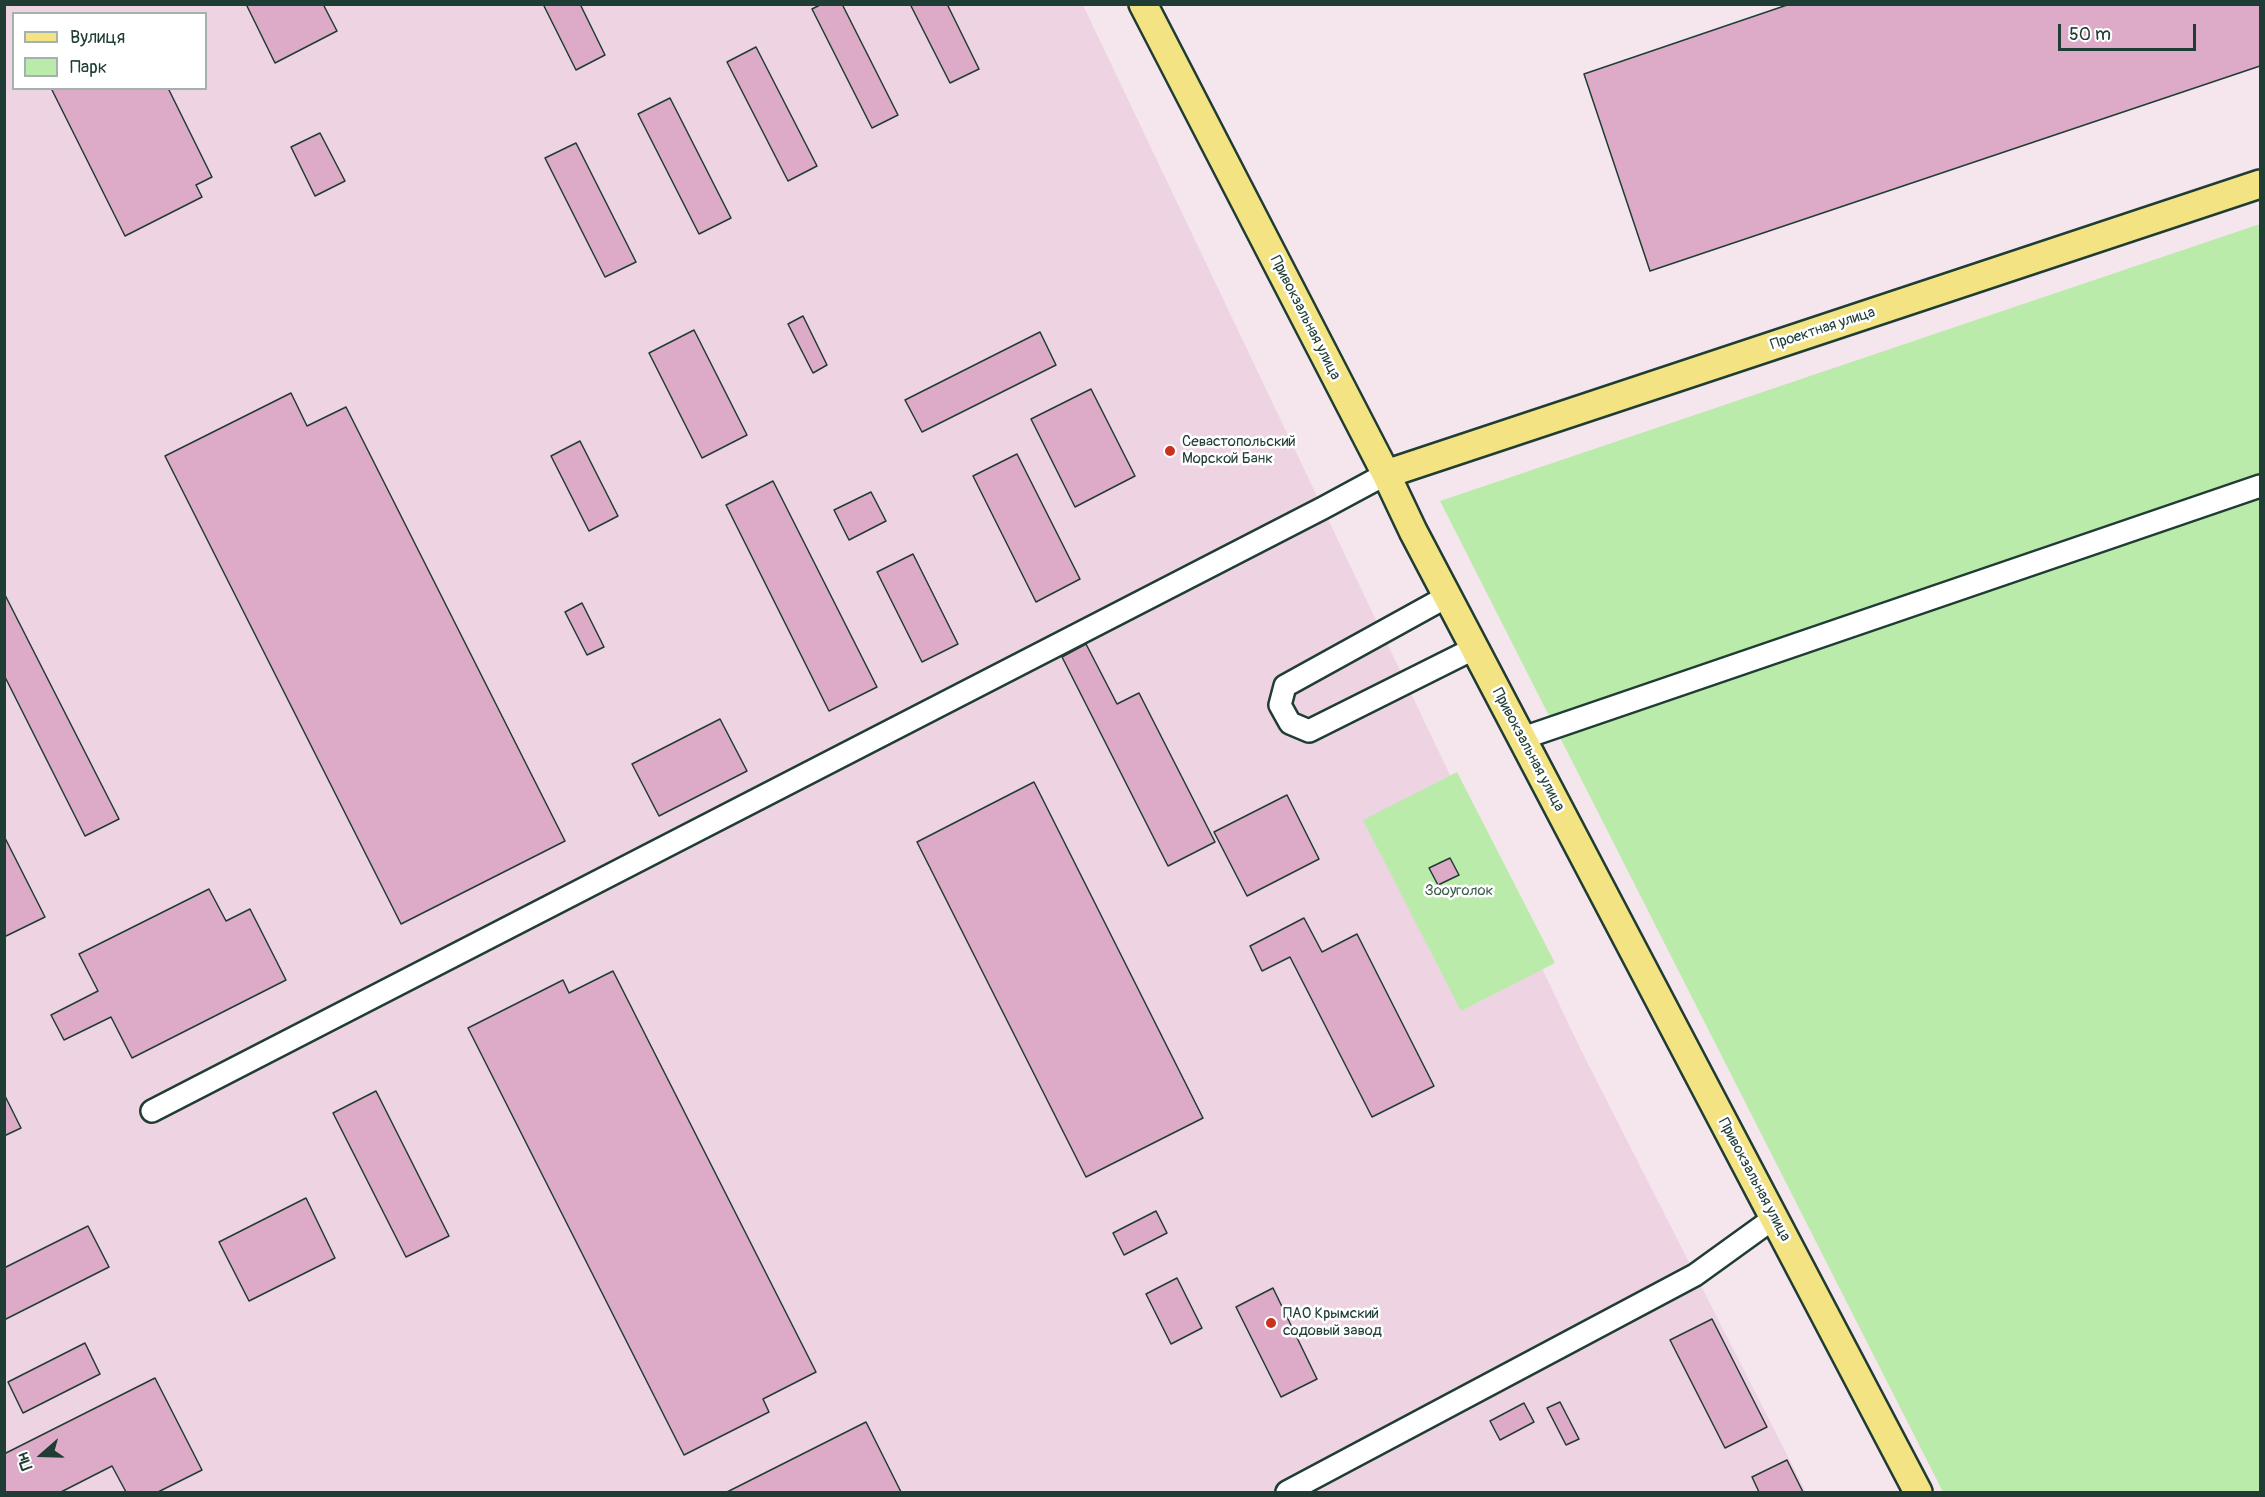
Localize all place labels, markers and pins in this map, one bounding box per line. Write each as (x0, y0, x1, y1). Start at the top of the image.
place label: Севастопольский Морской Банк (1182, 433, 1296, 468)
marker: Севастопольский Морской Банк (1163, 444, 1177, 458)
place label: ПАО Крымский содовый завод (1283, 1305, 1382, 1340)
marker: ПАО Крымский содовый завод (1264, 1316, 1278, 1330)

